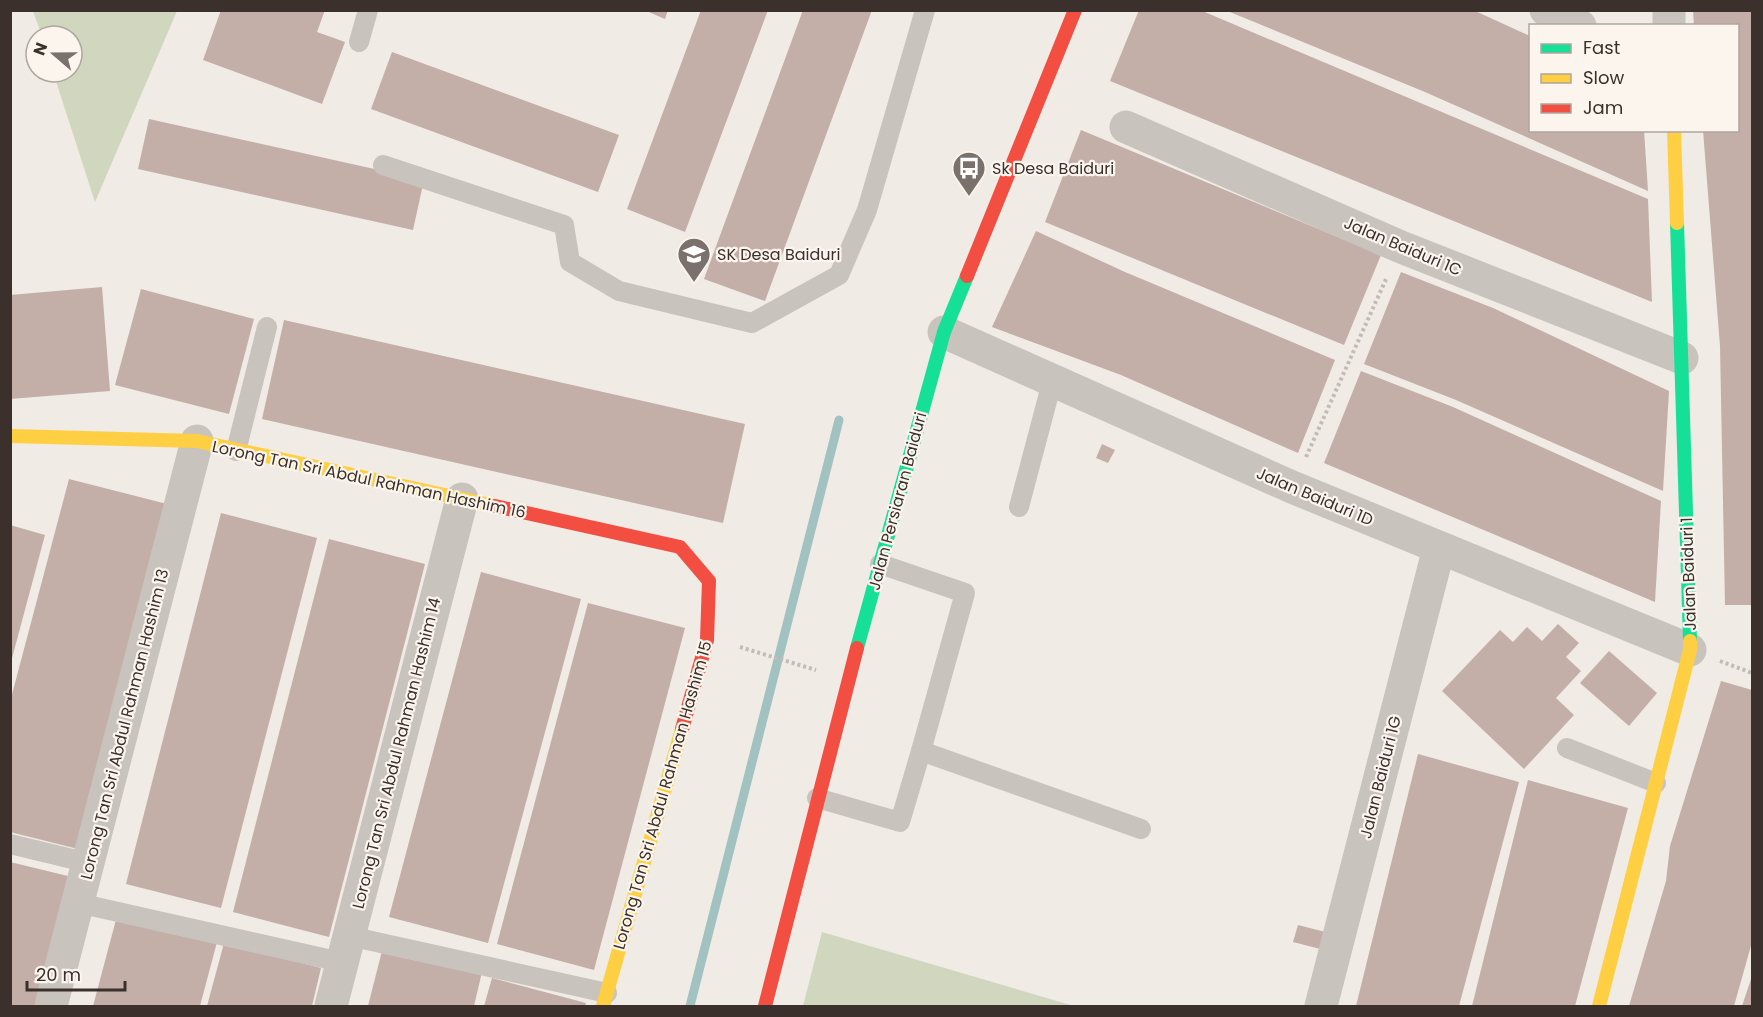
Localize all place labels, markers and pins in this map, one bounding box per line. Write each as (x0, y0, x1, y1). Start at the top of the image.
bus stop icon: Sk Desa Baiduri (951, 150, 987, 197)
place label: Sk Desa Baiduri (992, 157, 1114, 180)
school or university icon: SK Desa Baiduri (676, 236, 712, 283)
place label: SK Desa Baiduri (717, 243, 840, 266)

